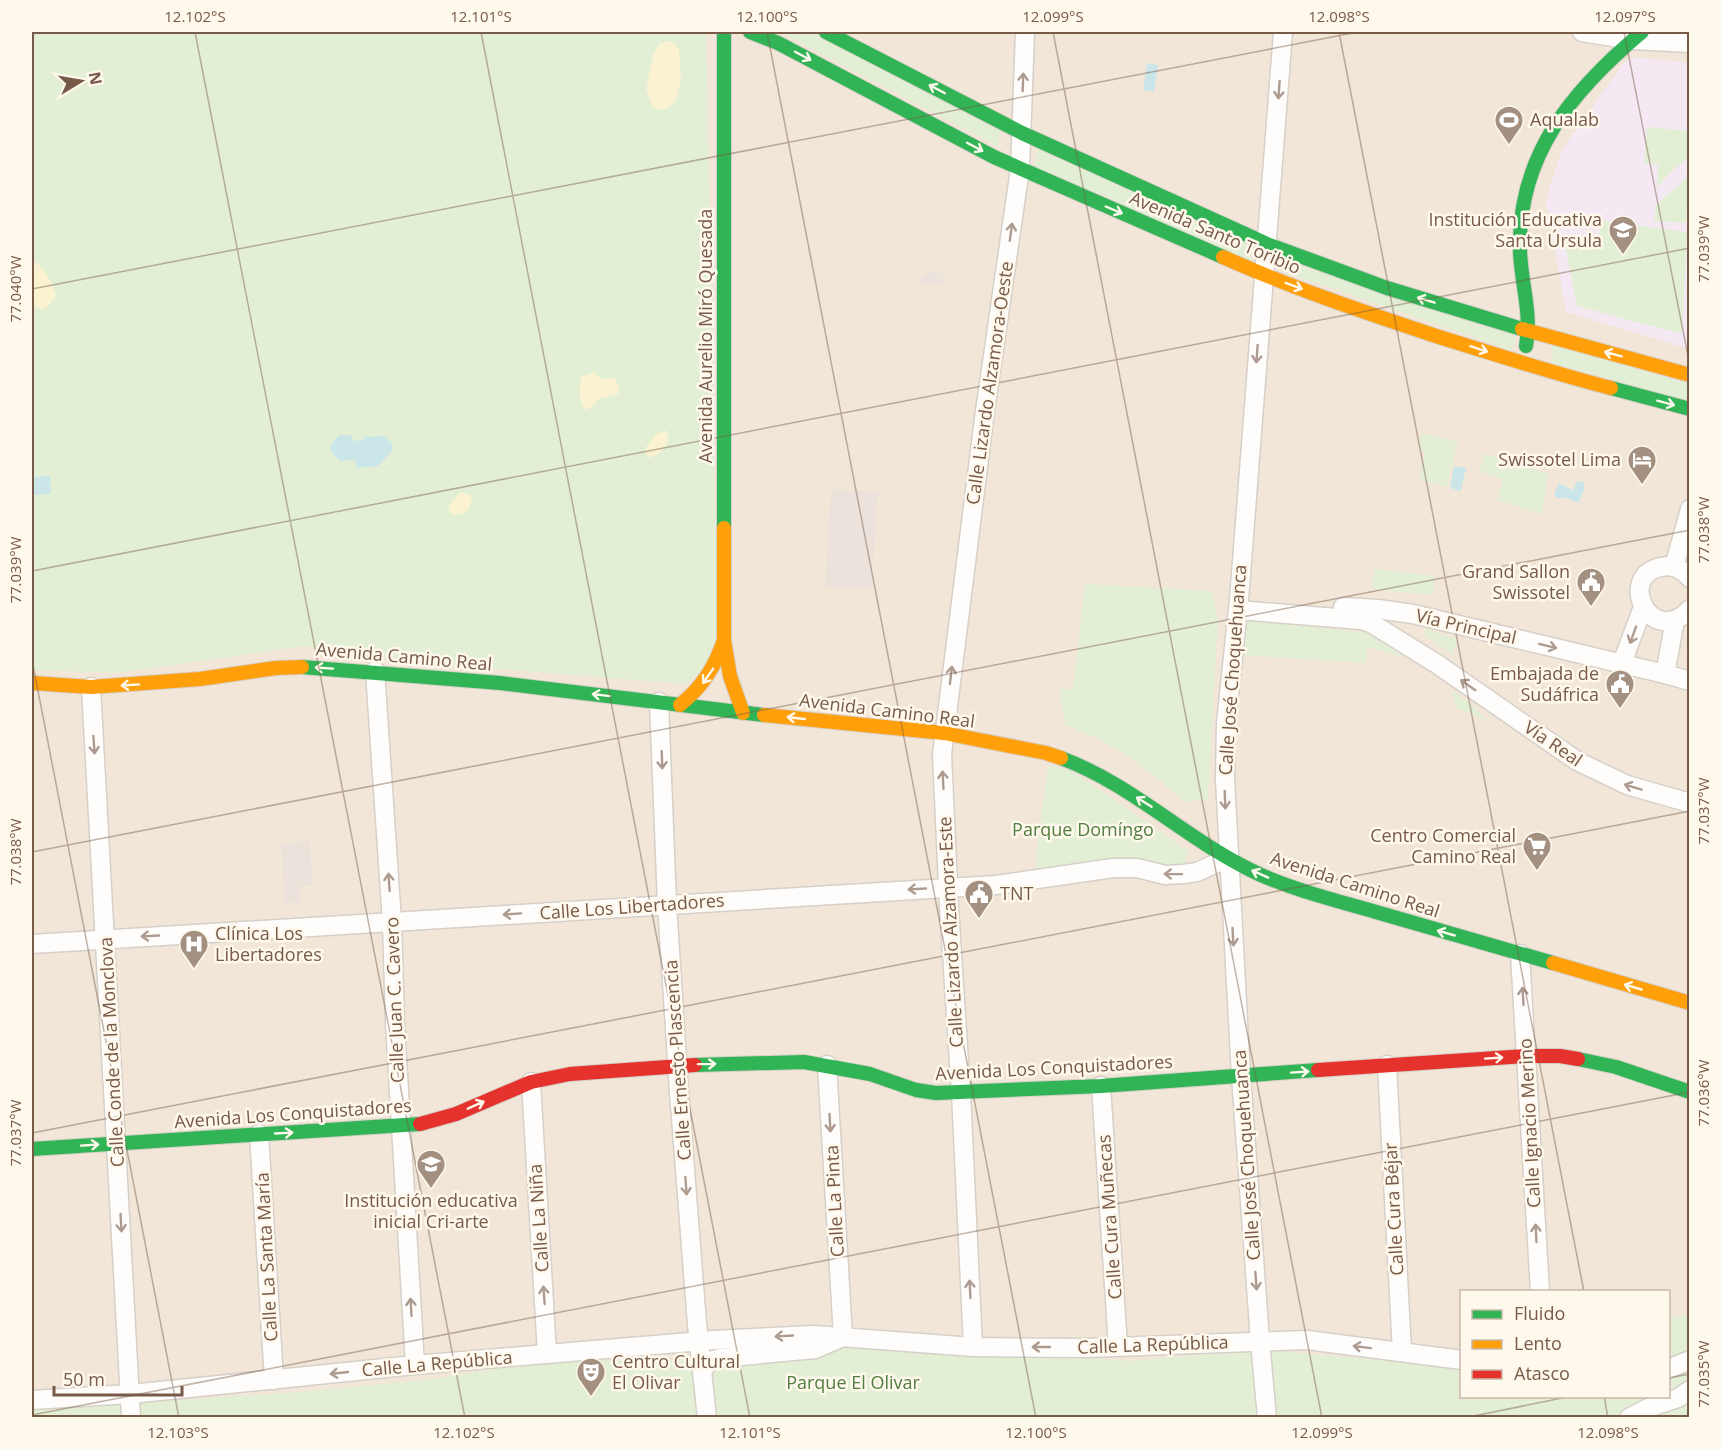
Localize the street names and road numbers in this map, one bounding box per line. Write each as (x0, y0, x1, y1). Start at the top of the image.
street label: Avenida Santo Toribio (1126, 185, 1305, 279)
street label: Avenida Aurelio Miró Quesada (693, 209, 717, 463)
street label: Calle Lizardo Alzamora-Oeste (960, 260, 1018, 506)
street label: Calle José Choquehuanca (1213, 564, 1251, 776)
street label: Vía Principal (1414, 603, 1519, 649)
street label: Avenida Camino Real (315, 636, 493, 676)
street label: Avenida Camino Real (798, 687, 976, 733)
street label: Vía Real (1520, 715, 1588, 771)
street label: Calle Lizardo Alzamora-Este (932, 816, 968, 1048)
street label: Avenida Camino Real (1268, 845, 1443, 923)
street label: Calle Los Libertadores (539, 888, 725, 924)
street label: Calle Juan C. Cavero (379, 917, 409, 1083)
street label: Calle Conde de la Monclova (93, 936, 129, 1168)
street label: Calle Ernesto Plascencia (658, 959, 696, 1161)
street label: Calle Ignacio Merino (1513, 1038, 1545, 1208)
street label: Avenida Los Conquistadores (935, 1049, 1173, 1085)
street label: Calle José Choquehuanca (1227, 1049, 1265, 1261)
street label: Avenida Los Conquistadores (173, 1093, 412, 1133)
street label: Calle Cura Muñecas (1091, 1134, 1127, 1300)
street label: Calle Cura Béjar (1377, 1141, 1408, 1276)
street label: Calle La Pinta (819, 1144, 849, 1258)
street label: Calle La Niña (522, 1163, 554, 1273)
street label: Calle La Santa María (250, 1172, 282, 1342)
street label: Calle La República (1077, 1329, 1229, 1359)
street label: Calle La República (361, 1344, 513, 1382)

